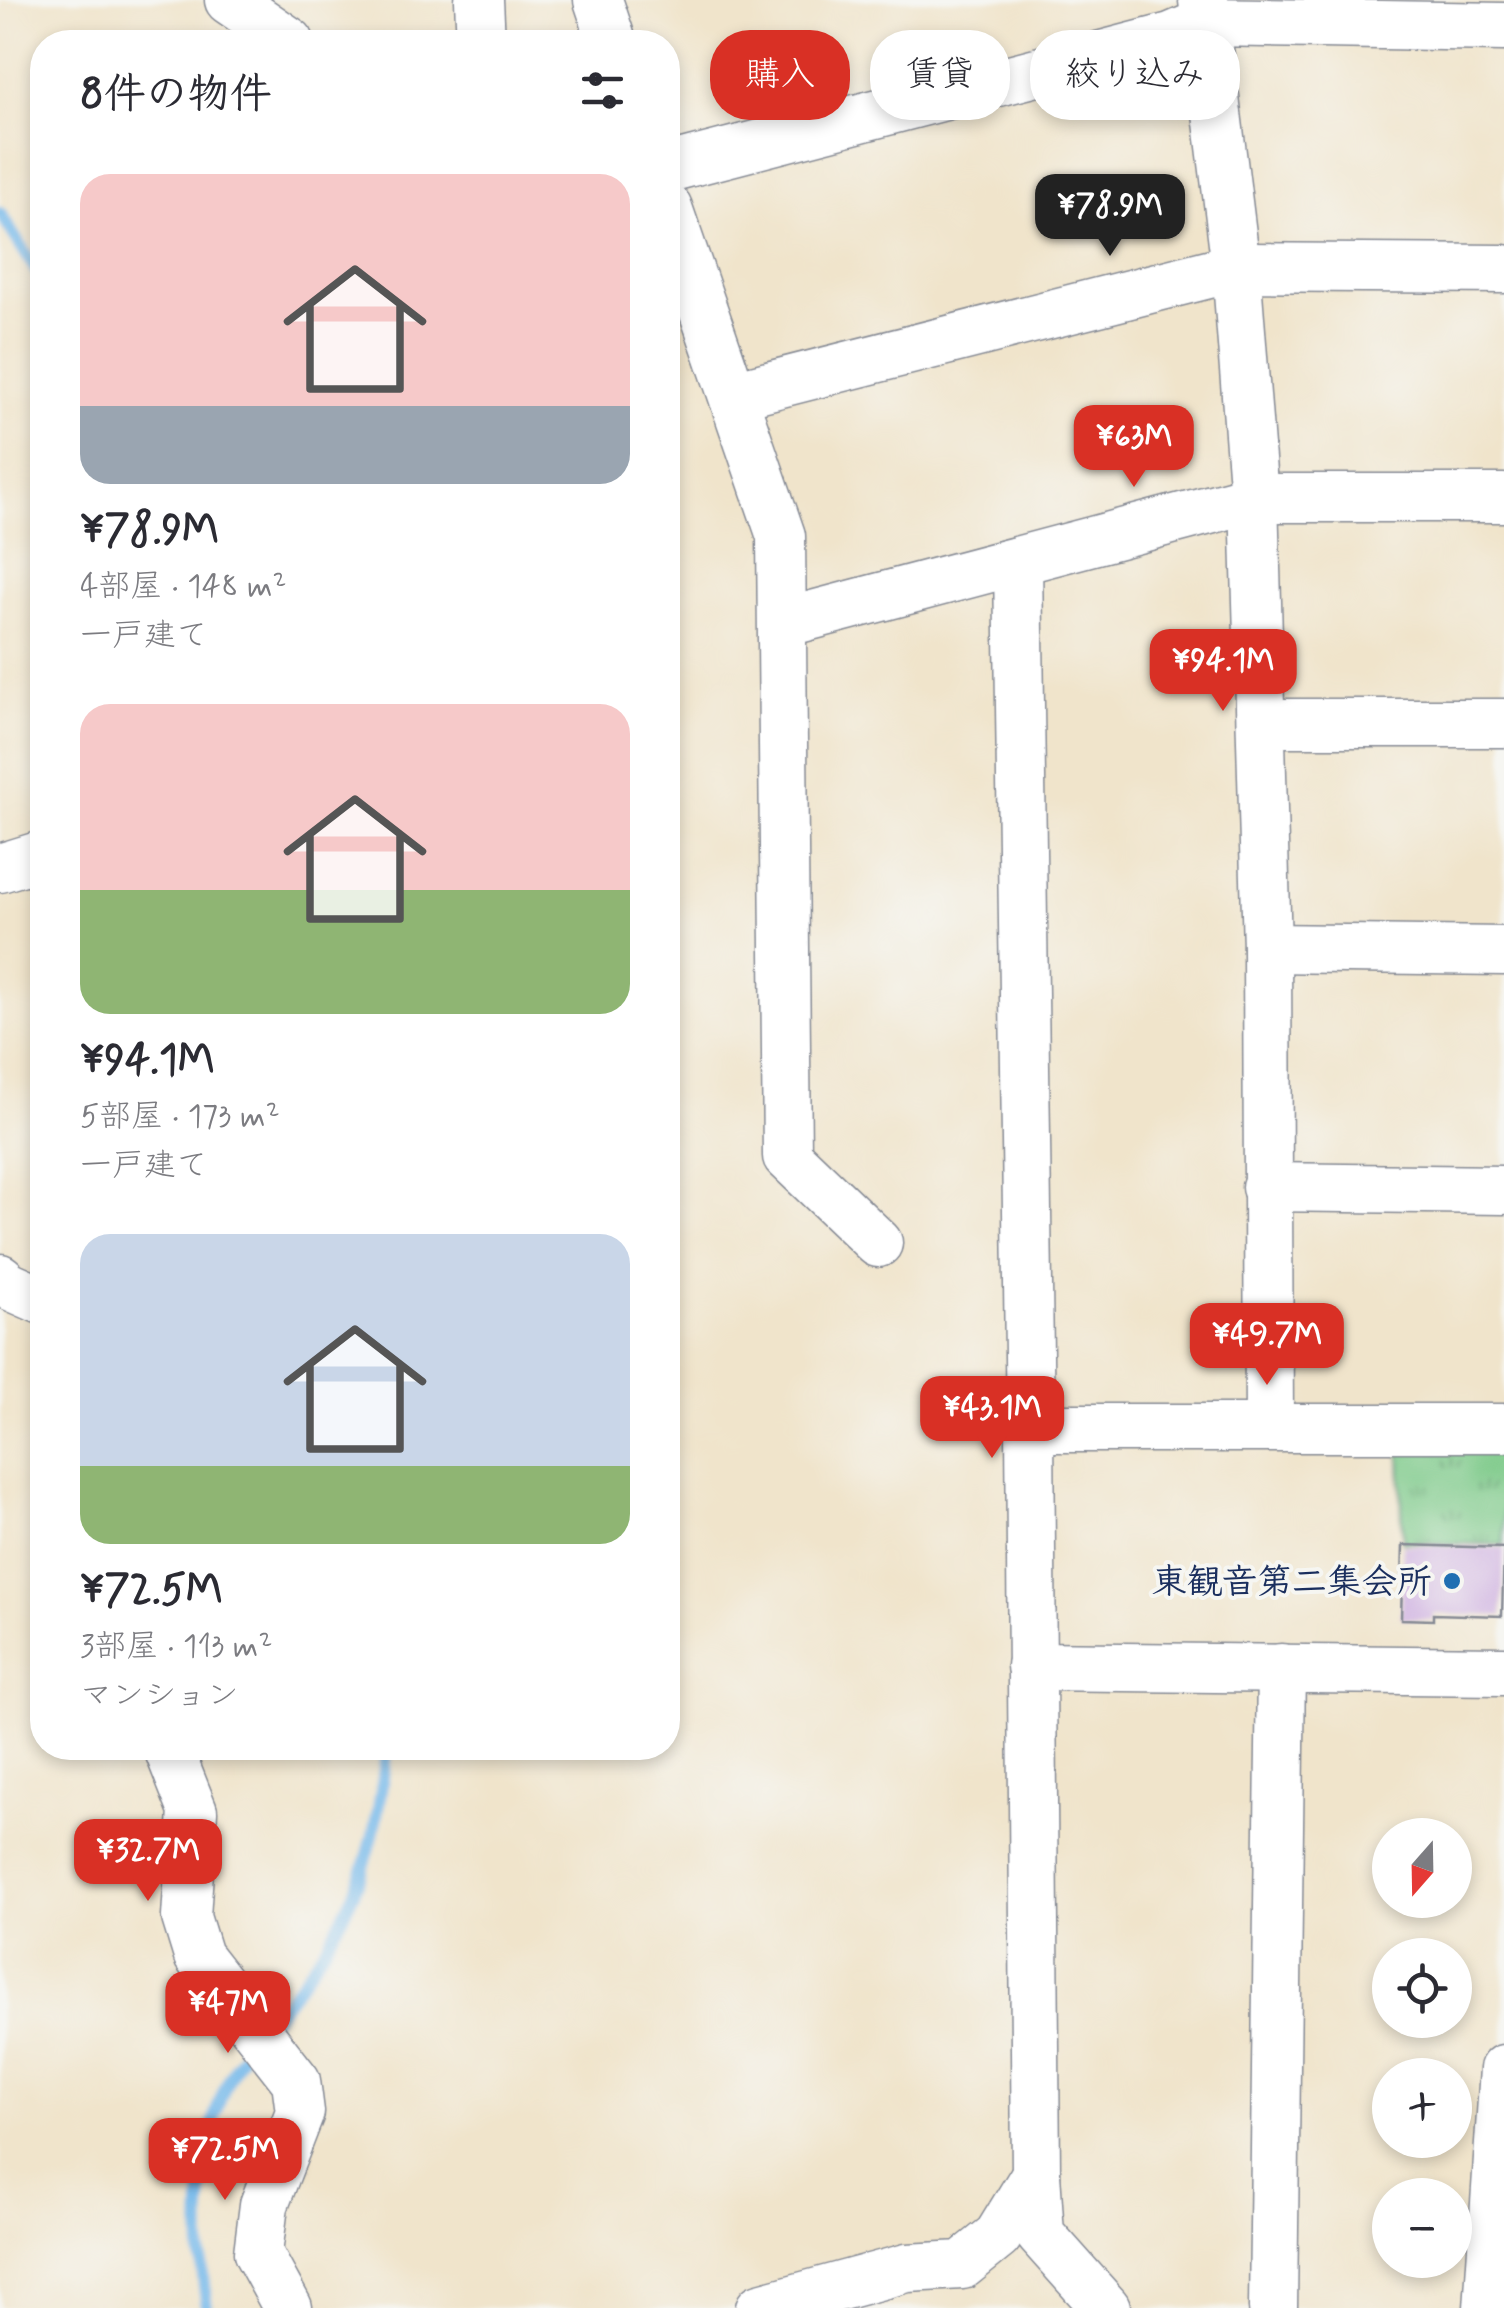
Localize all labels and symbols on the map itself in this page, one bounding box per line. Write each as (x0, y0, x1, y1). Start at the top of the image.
pin: ¥78.9M (1029, 174, 1191, 259)
pin: ¥63M (1075, 405, 1193, 490)
pin: ¥94.1M (1142, 629, 1304, 714)
pin: ¥49.7M (1186, 1303, 1348, 1388)
pin: ¥43.1M (911, 1376, 1073, 1461)
place label: 東観音第二集会所 (1152, 1560, 1432, 1606)
marker: 東観音第二集会所 (1441, 1570, 1463, 1592)
north arrow (1372, 1818, 1472, 1918)
pin: ¥32.7M (67, 1819, 229, 1904)
pin: ¥47M (169, 1971, 287, 2056)
pin: ¥72.5M (144, 2118, 306, 2203)

